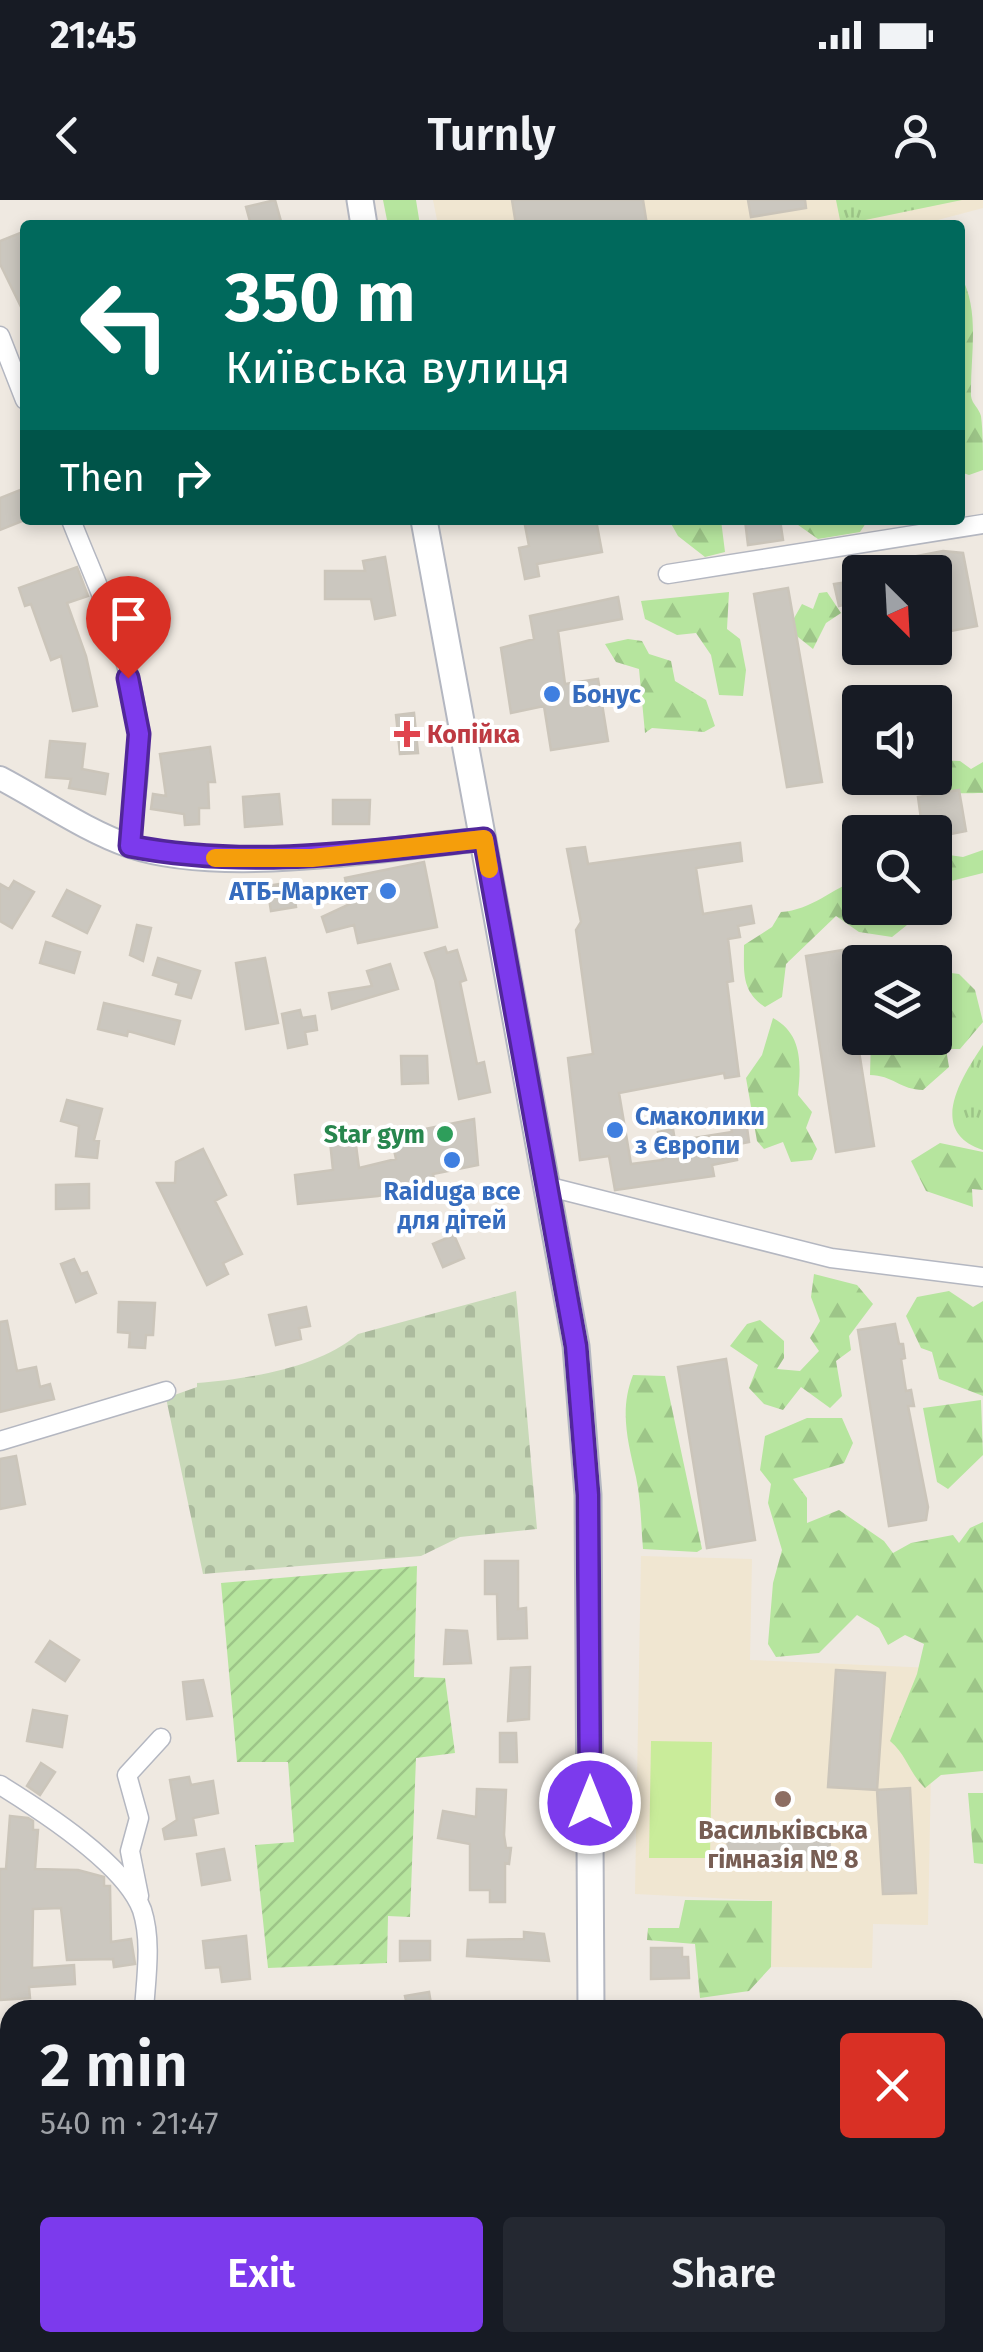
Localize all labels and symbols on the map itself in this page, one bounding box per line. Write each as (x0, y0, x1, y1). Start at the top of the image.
north arrow (842, 555, 952, 665)
pin (86, 576, 171, 679)
place label: Бонус (572, 680, 641, 710)
marker: Бонус (541, 683, 563, 705)
place label: Копійка (427, 720, 520, 750)
marker: Копійка (396, 723, 418, 745)
place label: АТБ-Маркет (228, 877, 368, 907)
marker: АТБ-Маркет (377, 880, 399, 902)
place label: Смаколики з Європи (635, 1102, 765, 1161)
marker: Смаколики з Європи (604, 1119, 626, 1141)
place label: Star gym (324, 1120, 425, 1150)
marker: Star gym (434, 1123, 456, 1145)
marker: Raiduga все для дітей (441, 1149, 463, 1171)
place label: Raiduga все для дітей (383, 1177, 521, 1236)
position arrow (538, 1751, 642, 1855)
marker: Васильківська гімназія № 8 (772, 1788, 794, 1810)
place label: Васильківська гімназія № 8 (698, 1816, 868, 1875)

